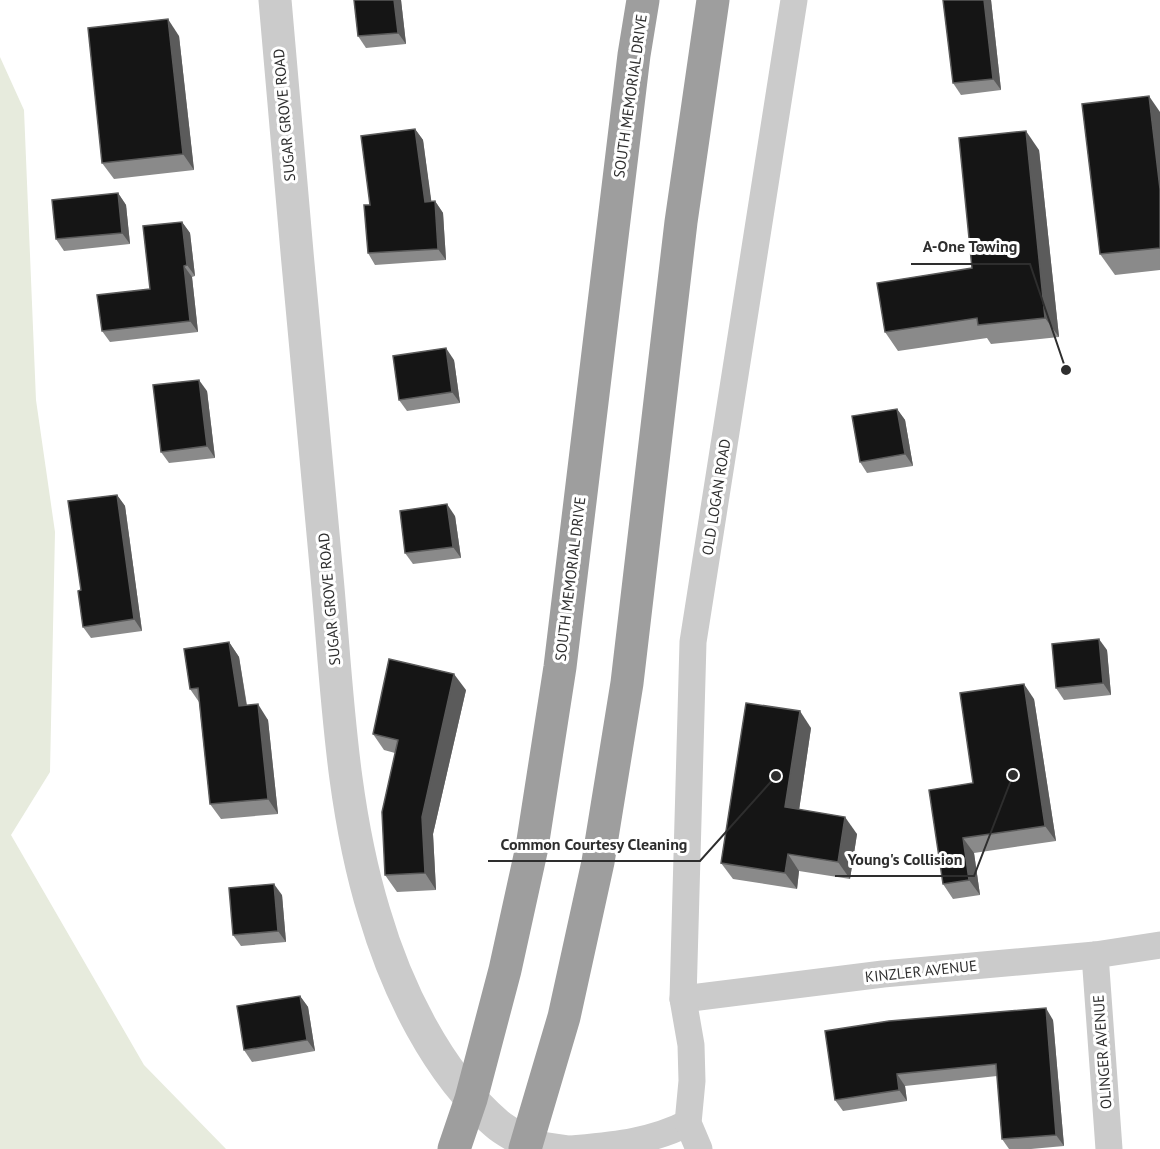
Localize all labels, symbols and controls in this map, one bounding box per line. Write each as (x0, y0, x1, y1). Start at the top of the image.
street label: SOUTH MEMORIAL DRIVE (609, 13, 651, 179)
street label: SUGAR GROVE ROAD (269, 48, 299, 182)
callout: A-One Towing (911, 230, 1030, 264)
text: A-One Towing (923, 236, 1017, 256)
street label: OLD LOGAN ROAD (697, 437, 735, 557)
street label: SOUTH MEMORIAL DRIVE (550, 496, 590, 662)
street label: SUGAR GROVE ROAD (314, 532, 344, 666)
callout: Common Courtesy Cleaning (488, 827, 700, 861)
text: Common Courtesy Cleaning (501, 834, 687, 854)
callout: Young's Collision (835, 842, 974, 876)
text: Young's Collision (847, 849, 962, 869)
street label: KINZLER AVENUE (864, 956, 978, 986)
street label: OLINGER AVENUE (1089, 994, 1115, 1110)

